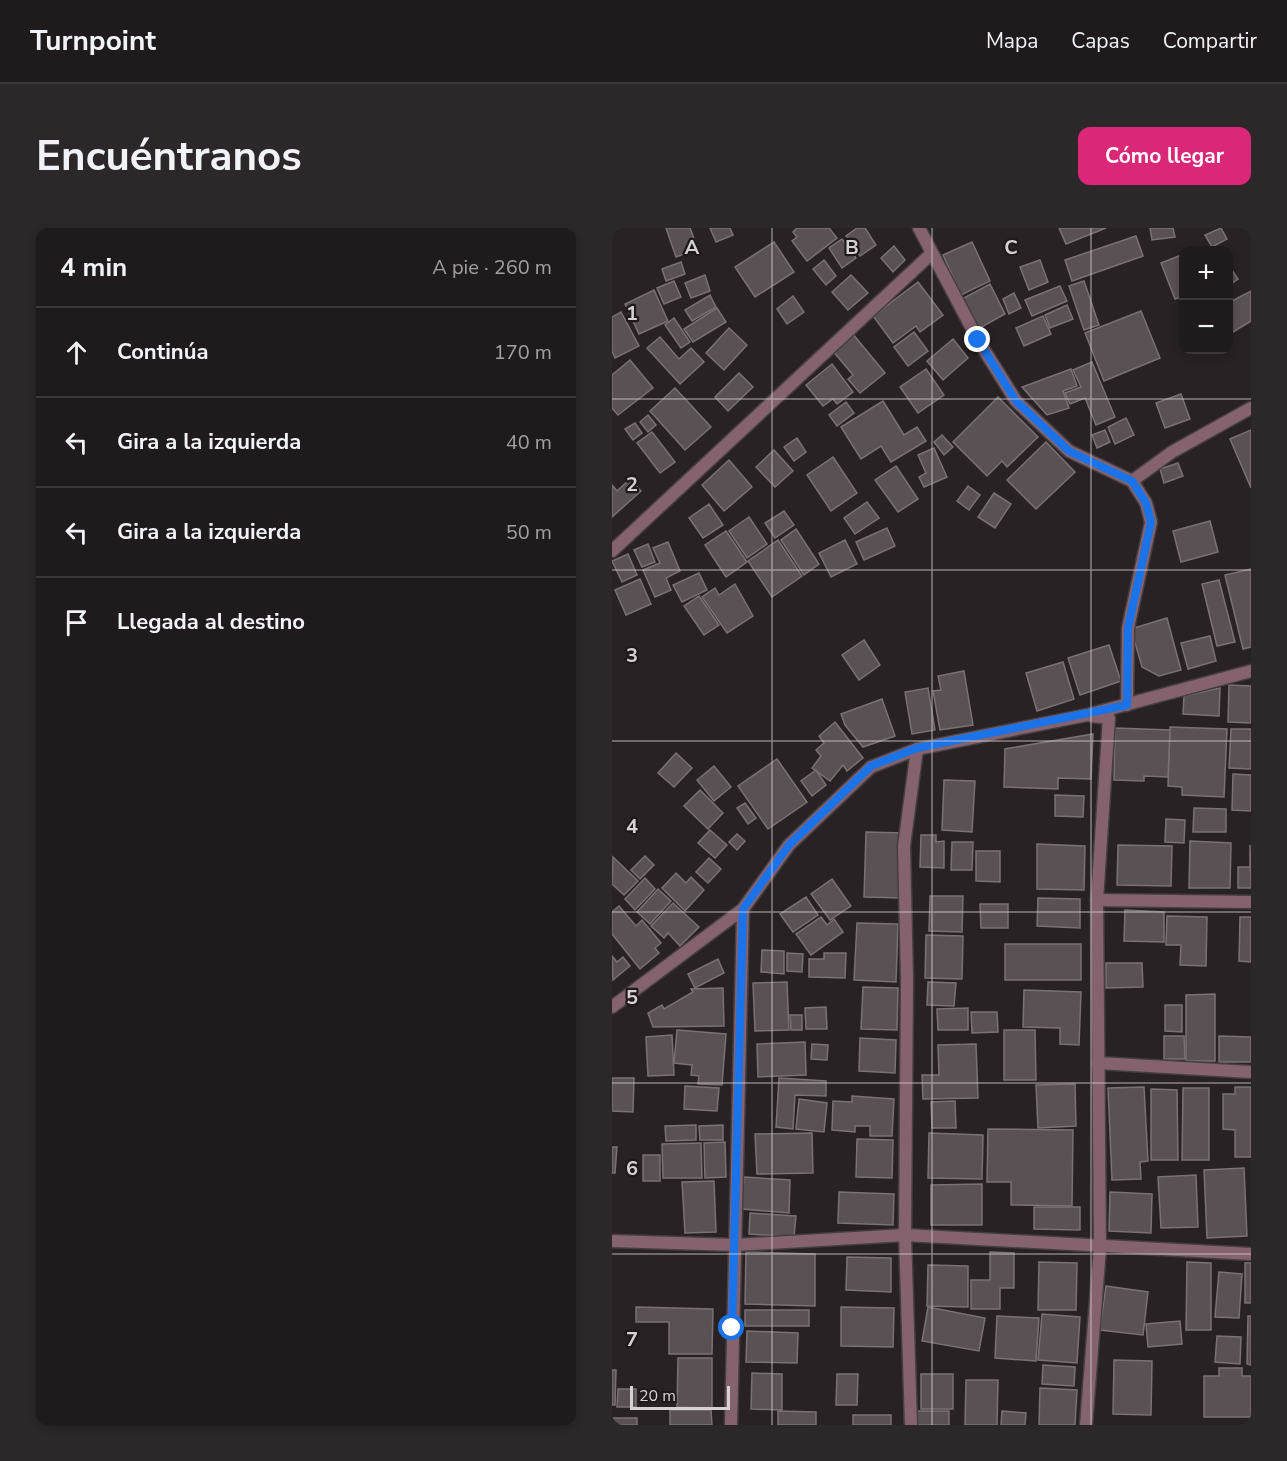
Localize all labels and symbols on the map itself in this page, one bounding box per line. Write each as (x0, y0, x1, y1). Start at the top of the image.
text: A (685, 234, 700, 261)
text: B (845, 234, 859, 261)
text: C (1004, 234, 1018, 261)
text: 1 (626, 300, 638, 327)
route end (964, 326, 990, 352)
text: 2 (626, 471, 638, 498)
text: 3 (626, 642, 638, 669)
text: 4 (626, 813, 638, 840)
text: 5 (626, 984, 638, 1011)
text: 6 (626, 1155, 638, 1182)
route start (718, 1314, 744, 1340)
text: 7 (626, 1326, 638, 1353)
scale bar (630, 1383, 730, 1410)

